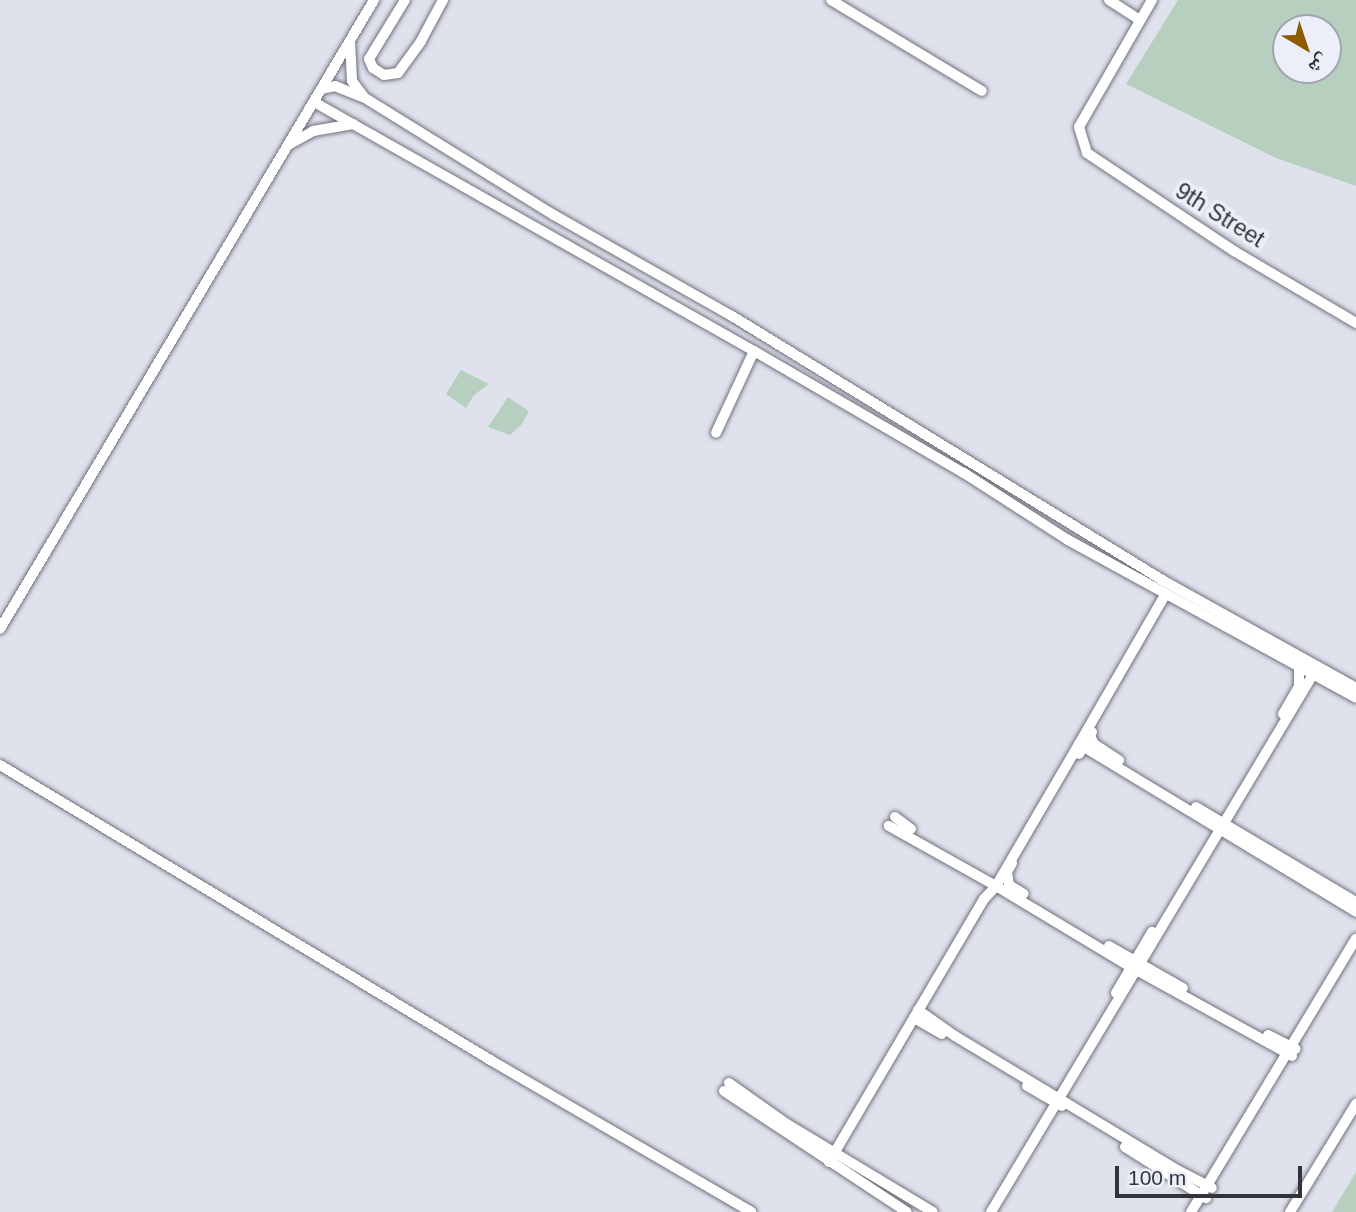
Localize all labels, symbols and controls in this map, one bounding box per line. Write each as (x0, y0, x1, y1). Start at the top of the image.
north arrow (1272, 14, 1342, 84)
text: ش (1305, 50, 1334, 79)
street label: 9th Street (1170, 177, 1270, 253)
scale bar (1118, 1152, 1305, 1196)
text: 100 m (1128, 1166, 1186, 1189)

